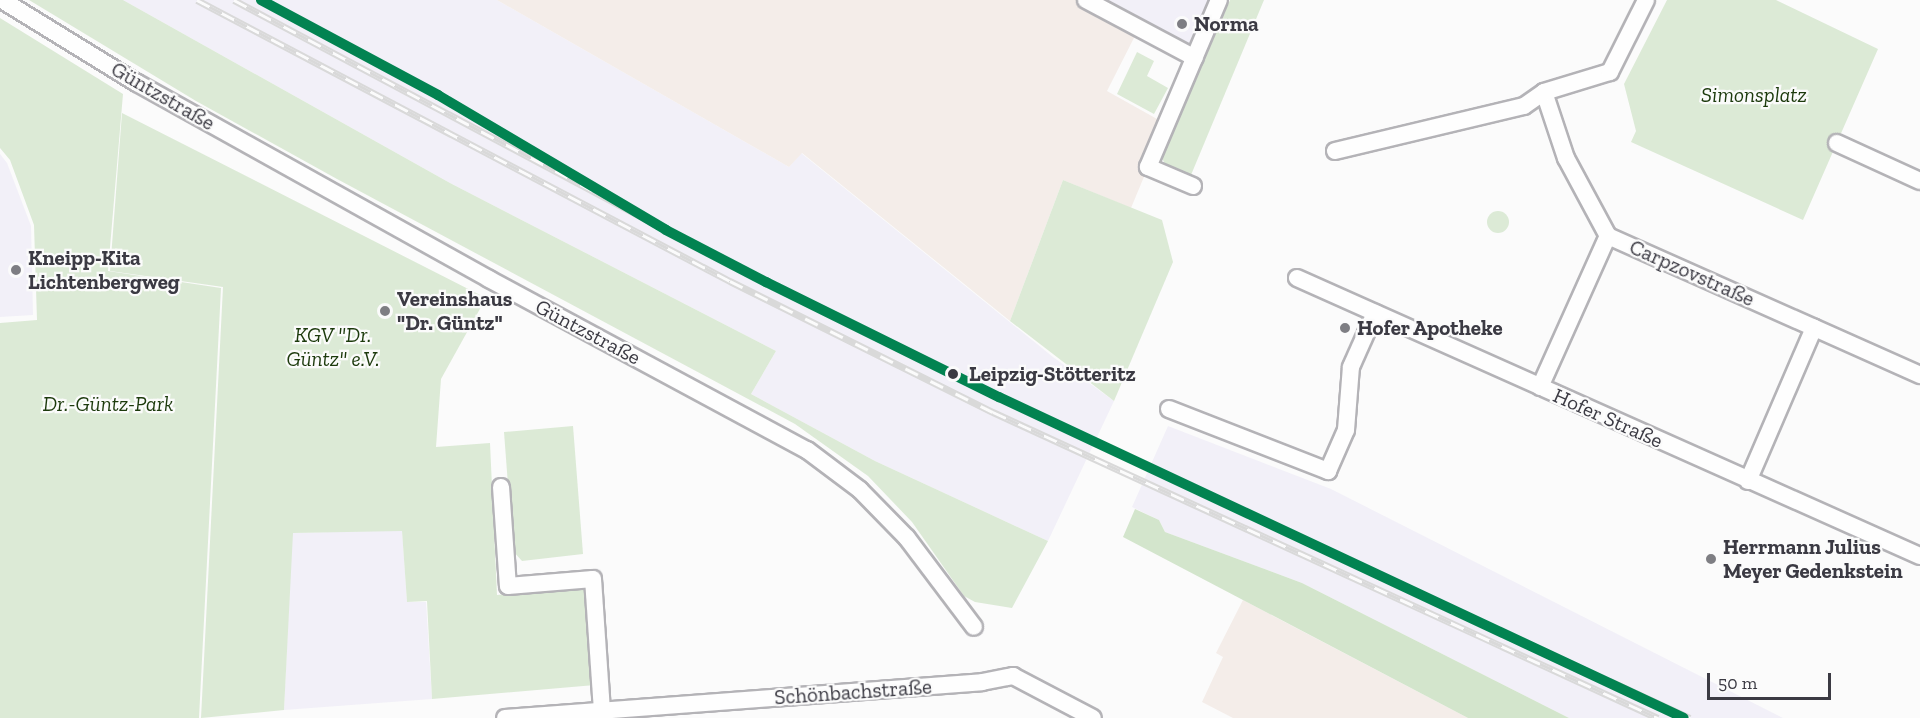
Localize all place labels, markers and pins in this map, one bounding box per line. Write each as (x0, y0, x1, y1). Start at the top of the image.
place label: Norma (1194, 11, 1259, 37)
marker: Norma (1175, 17, 1189, 31)
place label: Kneipp-Kita Lichtenbergweg (28, 245, 180, 295)
marker: Kneipp-Kita Lichtenbergweg (9, 263, 23, 277)
place label: Vereinshaus "Dr. Güntz" (397, 286, 512, 336)
marker: Vereinshaus "Dr. Güntz" (378, 304, 392, 318)
place label: Hofer Apotheke (1357, 315, 1504, 341)
marker: Hofer Apotheke (1338, 321, 1352, 335)
place label: Leipzig-Stötteritz (969, 361, 1136, 387)
marker: Leipzig-Stötteritz (942, 363, 964, 385)
place label: Herrmann Julius Meyer Gedenkstein (1723, 534, 1903, 584)
marker: Herrmann Julius Meyer Gedenkstein (1704, 552, 1718, 566)

